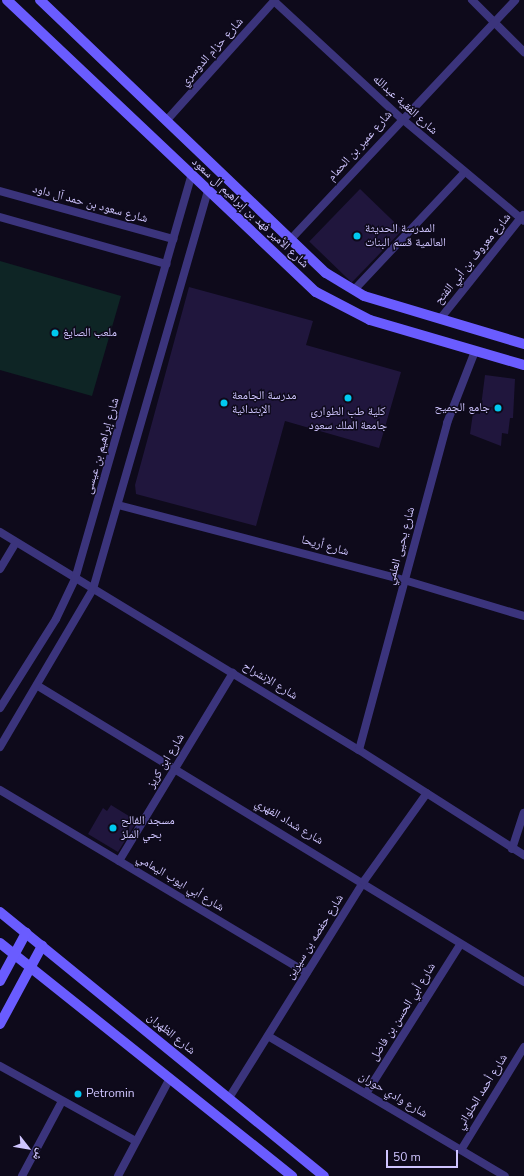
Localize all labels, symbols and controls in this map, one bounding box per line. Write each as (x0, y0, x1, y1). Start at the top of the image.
street label: شارع حزام الدوسري (178, 15, 246, 89)
street label: شارع الفقية عبدالله (370, 72, 440, 138)
street label: شارع عمير بن الحمام (325, 108, 395, 184)
street label: شارع الأمير فهد بن إبراهيم ال سعود (189, 155, 311, 271)
street label: شارع سعود بن حمد آل داود (31, 182, 149, 226)
street label: شارع معروف بن أبي الفتح (432, 210, 514, 308)
place label: المدرسة الحديثة العالمية قسم البنات (365, 222, 446, 250)
marker: المدرسة الحديثة العالمية قسم البنات (352, 231, 362, 241)
place label: ملعب الصايغ (63, 326, 117, 340)
marker: ملعب الصايغ (50, 328, 60, 338)
place label: مدرسة الجامعة الإبتدائية (232, 389, 296, 417)
marker: كلية طب الطوارئ جامعة الملك سعود (343, 393, 353, 403)
street label: شارع إبراهيم بن عيسى (81, 396, 123, 496)
marker: مدرسة الجامعة الإبتدائية (219, 398, 229, 408)
place label: جامع الجميح (434, 401, 490, 415)
marker: جامع الجميح (493, 403, 503, 413)
place label: كلية طب الطوارئ جامعة الملك سعود (309, 405, 387, 433)
street label: شارع يحيى العلمي (384, 505, 418, 587)
street label: شارع أريحا (300, 533, 350, 559)
street label: شارع الإنشراح (240, 659, 300, 703)
street label: شارع ابن كريز (144, 731, 188, 791)
street label: شارع شداد الفهري (252, 796, 326, 848)
place label: مسجد الفالح بحي الملز (121, 814, 175, 842)
marker: مسجد الفالح بحي الملز (108, 823, 118, 833)
street label: شارع أبي ايوب اليمامي (134, 851, 226, 915)
street label: شارع حفصه بن سيرين (283, 892, 347, 982)
street label: شارع أبي الحسن بن فاضل (367, 960, 439, 1064)
street label: شارع الظهران (144, 1010, 198, 1058)
street label: شارع أحمد الحلواني (453, 1052, 511, 1132)
street label: شارع وادي حوران (356, 1069, 430, 1121)
place label: Petromin (86, 1087, 135, 1101)
marker: Petromin (73, 1089, 83, 1099)
north arrow (8, 1128, 48, 1168)
scale bar (388, 1142, 460, 1168)
text: ش (29, 1146, 48, 1163)
text: 50 m (393, 1149, 421, 1165)

